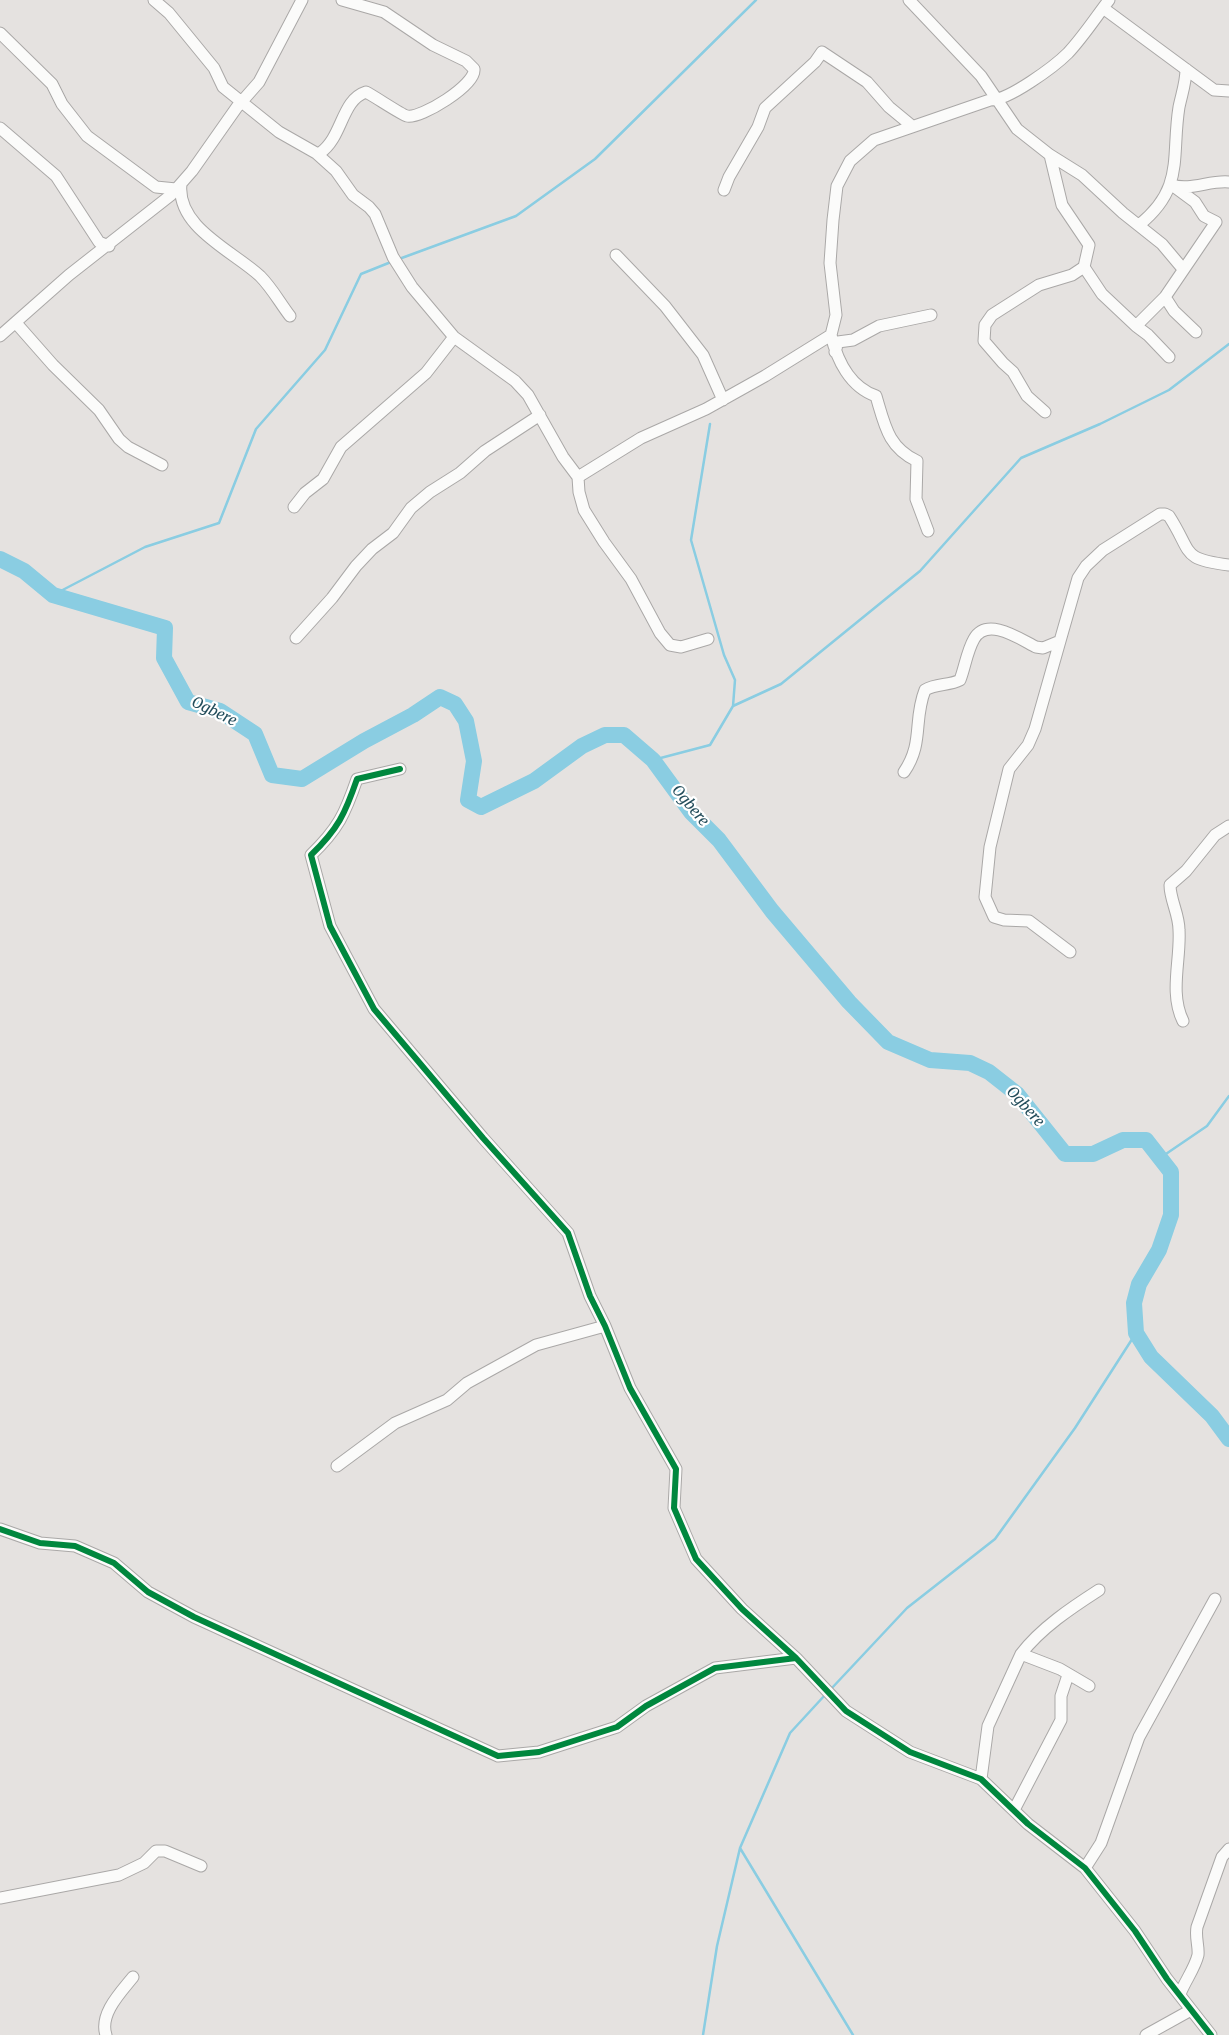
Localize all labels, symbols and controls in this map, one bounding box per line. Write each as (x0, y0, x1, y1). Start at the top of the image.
water label: Ogbere (188, 693, 240, 731)
water label: Ogbere (668, 782, 712, 830)
water label: Ogbere (1002, 1083, 1048, 1131)

